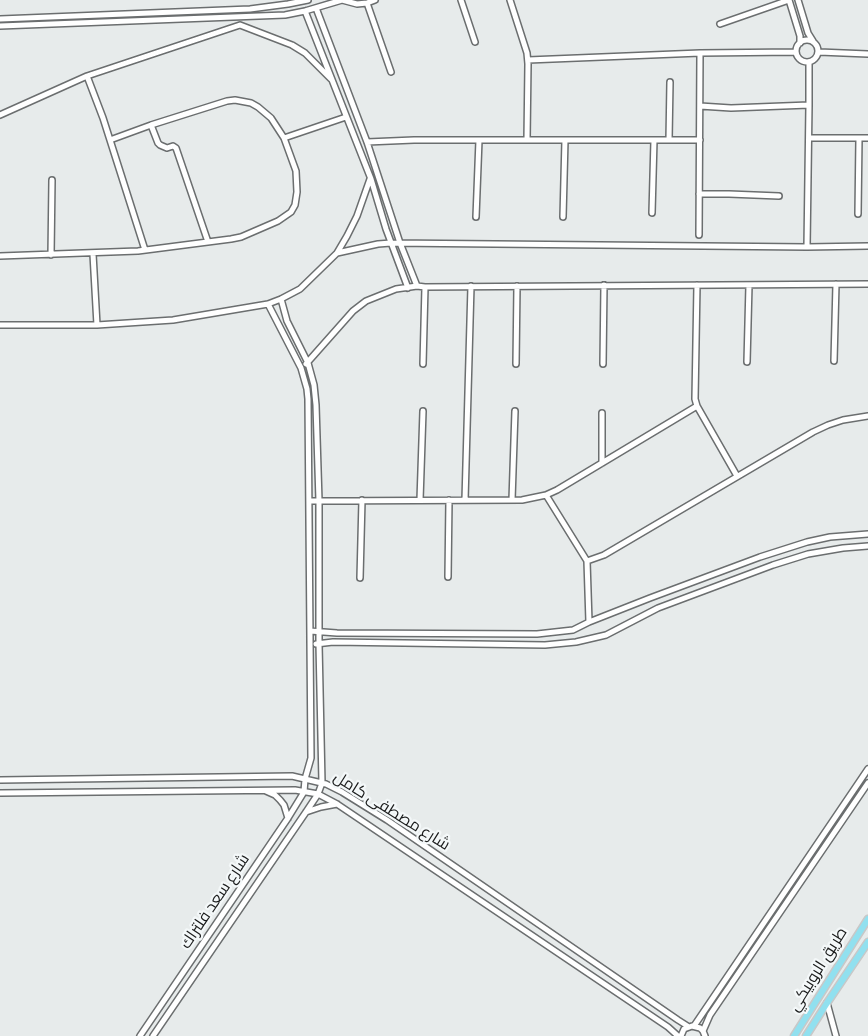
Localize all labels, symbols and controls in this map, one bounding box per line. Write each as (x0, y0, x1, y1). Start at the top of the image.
street label: شارع مصطفى كامل (329, 768, 453, 856)
street label: شارع سعد فلتراك (177, 851, 255, 953)
street label: طريق الروبيكي (786, 924, 852, 1016)

